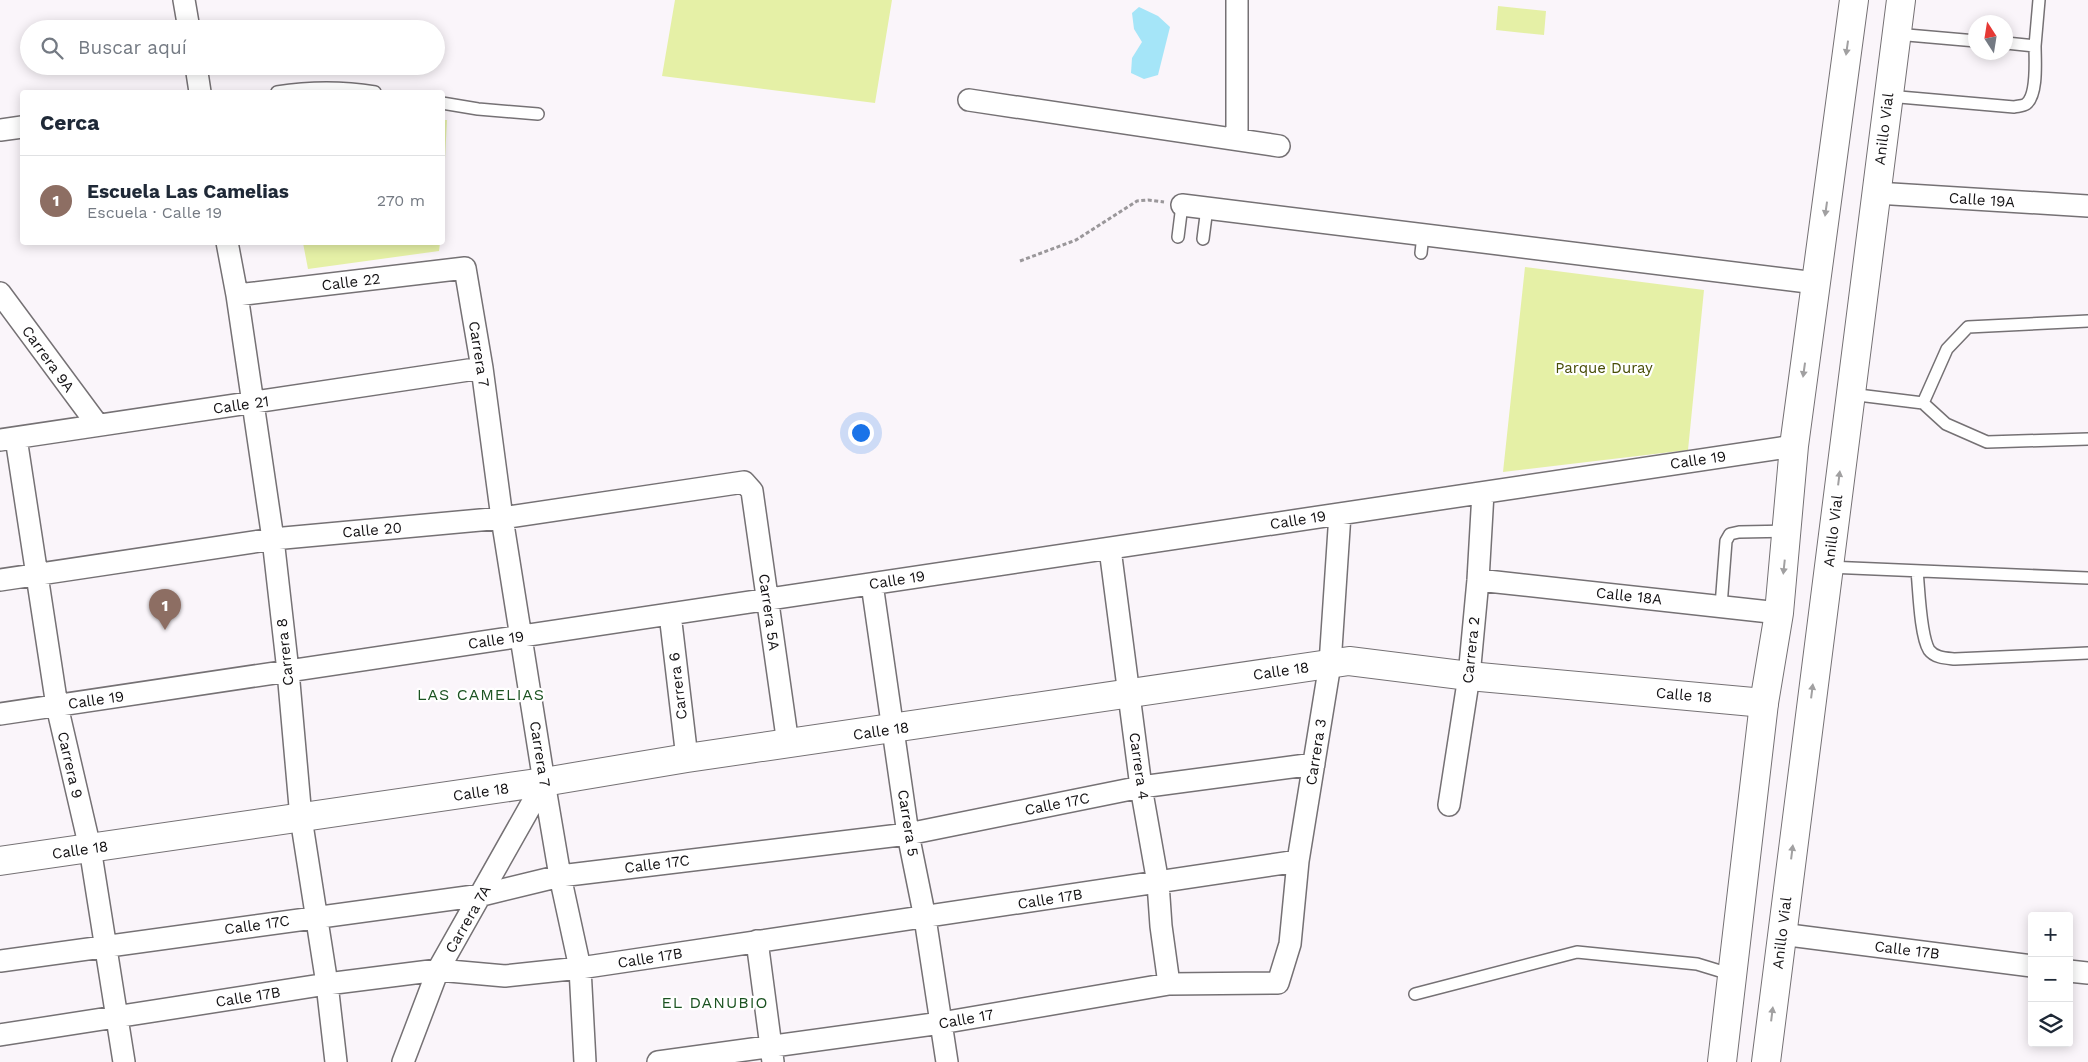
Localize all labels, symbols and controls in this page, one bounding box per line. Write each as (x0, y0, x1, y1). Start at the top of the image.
north arrow (1968, 15, 2013, 60)
search box (20, 20, 445, 75)
icon: search (38, 34, 66, 62)
text: Buscar aquí (78, 36, 187, 59)
one-way arrow (1843, 41, 1851, 57)
street label: Anillo Vial (1871, 91, 1897, 166)
text: Cerca (40, 110, 99, 135)
text: Escuela Las Camelias (87, 180, 289, 203)
street label: Calle 19A (1948, 189, 2016, 211)
text: 1 (53, 191, 59, 210)
text: 270 m (377, 191, 425, 210)
one-way arrow (1822, 202, 1830, 218)
text: Escuela · Calle 19 (87, 203, 222, 222)
street label: Calle 22 (321, 269, 381, 295)
street label: Carrera 7 (465, 320, 493, 388)
street label: Carrera 9A (18, 322, 78, 396)
park label: Parque Duray (1555, 359, 1653, 377)
one-way arrow (1800, 363, 1808, 379)
street label: Calle 21 (212, 392, 270, 418)
your location (848, 420, 874, 446)
street label: Calle 19 (1669, 447, 1727, 473)
one-way arrow (1835, 470, 1843, 486)
street label: Anillo Vial (1820, 493, 1846, 568)
street label: Calle 19 (1269, 507, 1327, 533)
street label: Calle 20 (341, 518, 403, 542)
one-way arrow (1780, 559, 1788, 575)
street label: Calle 19 (868, 567, 926, 593)
street label: Carrera 5A (755, 572, 783, 652)
street label: Calle 18A (1595, 584, 1663, 608)
pin: 1 (149, 589, 181, 630)
street label: Carrera 2 (1459, 616, 1483, 684)
street label: Carrera 8 (273, 617, 297, 687)
street label: Calle 19 (467, 627, 525, 653)
street label: Carrera 6 (665, 651, 691, 721)
street label: Calle 18 (1252, 658, 1310, 684)
one-way arrow (1808, 683, 1816, 699)
street label: Calle 18 (1655, 684, 1713, 706)
district label: LAS CAMELIAS (417, 685, 545, 704)
street label: Calle 19 (67, 687, 125, 713)
street label: Carrera 3 (1302, 717, 1330, 787)
street label: Calle 18 (852, 718, 910, 744)
street label: Carrera 7 (526, 720, 554, 788)
street label: Carrera 9 (54, 730, 86, 800)
street label: Carrera 4 (1125, 731, 1153, 801)
street label: Calle 18 (452, 779, 510, 805)
street label: Carrera 5 (894, 788, 922, 858)
street label: Calle 17C (1023, 789, 1091, 819)
street label: Calle 18 (51, 837, 109, 863)
one-way arrow (1788, 844, 1796, 860)
street label: Calle 17C (623, 851, 691, 877)
street label: Carrera 7A (441, 882, 495, 956)
street label: Calle 17B (1016, 885, 1084, 913)
street label: Anillo Vial (1769, 895, 1795, 970)
street label: Calle 17C (223, 912, 291, 938)
map controls (2028, 912, 2073, 1047)
button: + (2028, 912, 2073, 957)
street label: Calle 17B (1873, 937, 1941, 963)
street label: Calle 17B (616, 944, 684, 972)
button: − (2028, 957, 2073, 1002)
street label: Calle 17B (214, 983, 282, 1011)
district label: EL DANUBIO (662, 993, 768, 1012)
button: layers (2028, 1002, 2073, 1047)
street label: Calle 17 (937, 1005, 995, 1033)
one-way arrow (1768, 1005, 1776, 1021)

